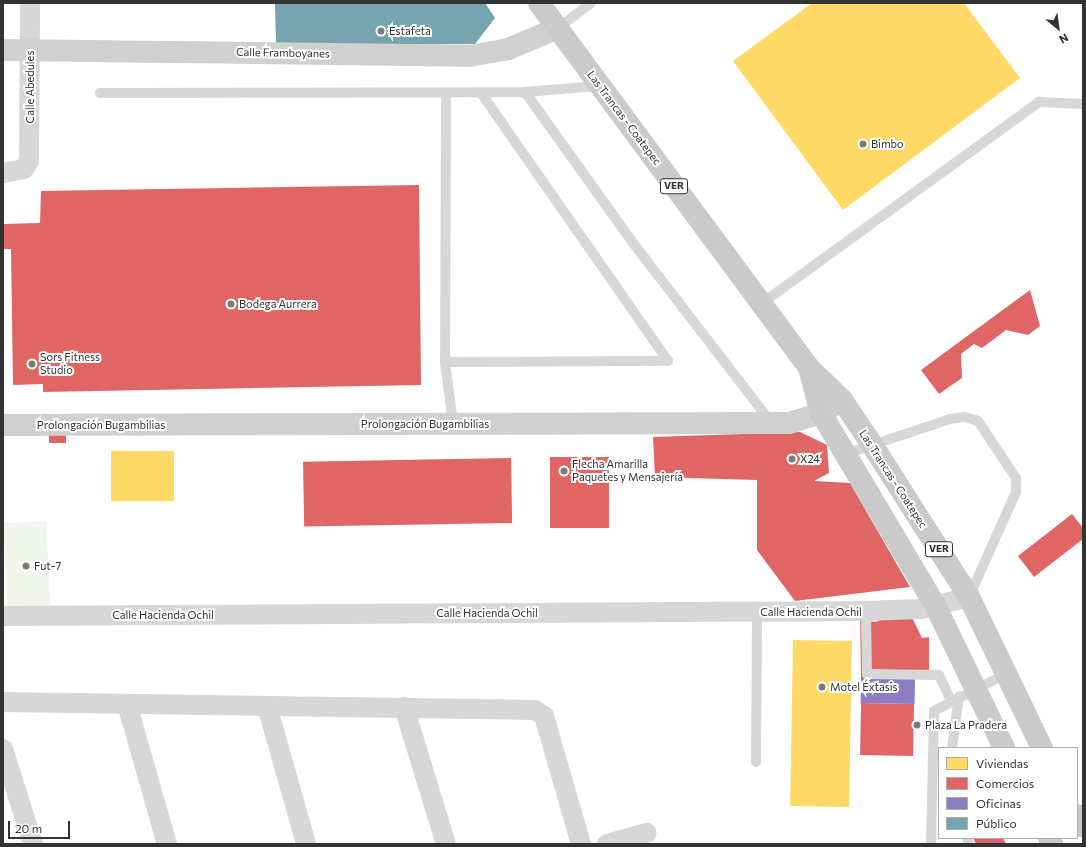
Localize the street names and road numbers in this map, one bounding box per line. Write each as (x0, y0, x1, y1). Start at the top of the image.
street label: Calle Framboyanes (236, 46, 330, 60)
street label: Calle Abedules (23, 51, 37, 123)
street label: Las Trancas - Coatepec (584, 68, 664, 168)
road number: VER (660, 178, 688, 194)
street label: Prolongación Bugambilias (361, 417, 489, 431)
street label: Prolongación Bugambilias (37, 418, 165, 432)
street label: Las Trancas - Coatepec (856, 427, 930, 531)
road number: VER (925, 541, 953, 557)
street label: Calle Hacienda Ochil (760, 605, 862, 619)
street label: Calle Hacienda Ochil (436, 606, 538, 620)
street label: Calle Hacienda Ochil (112, 608, 214, 622)

